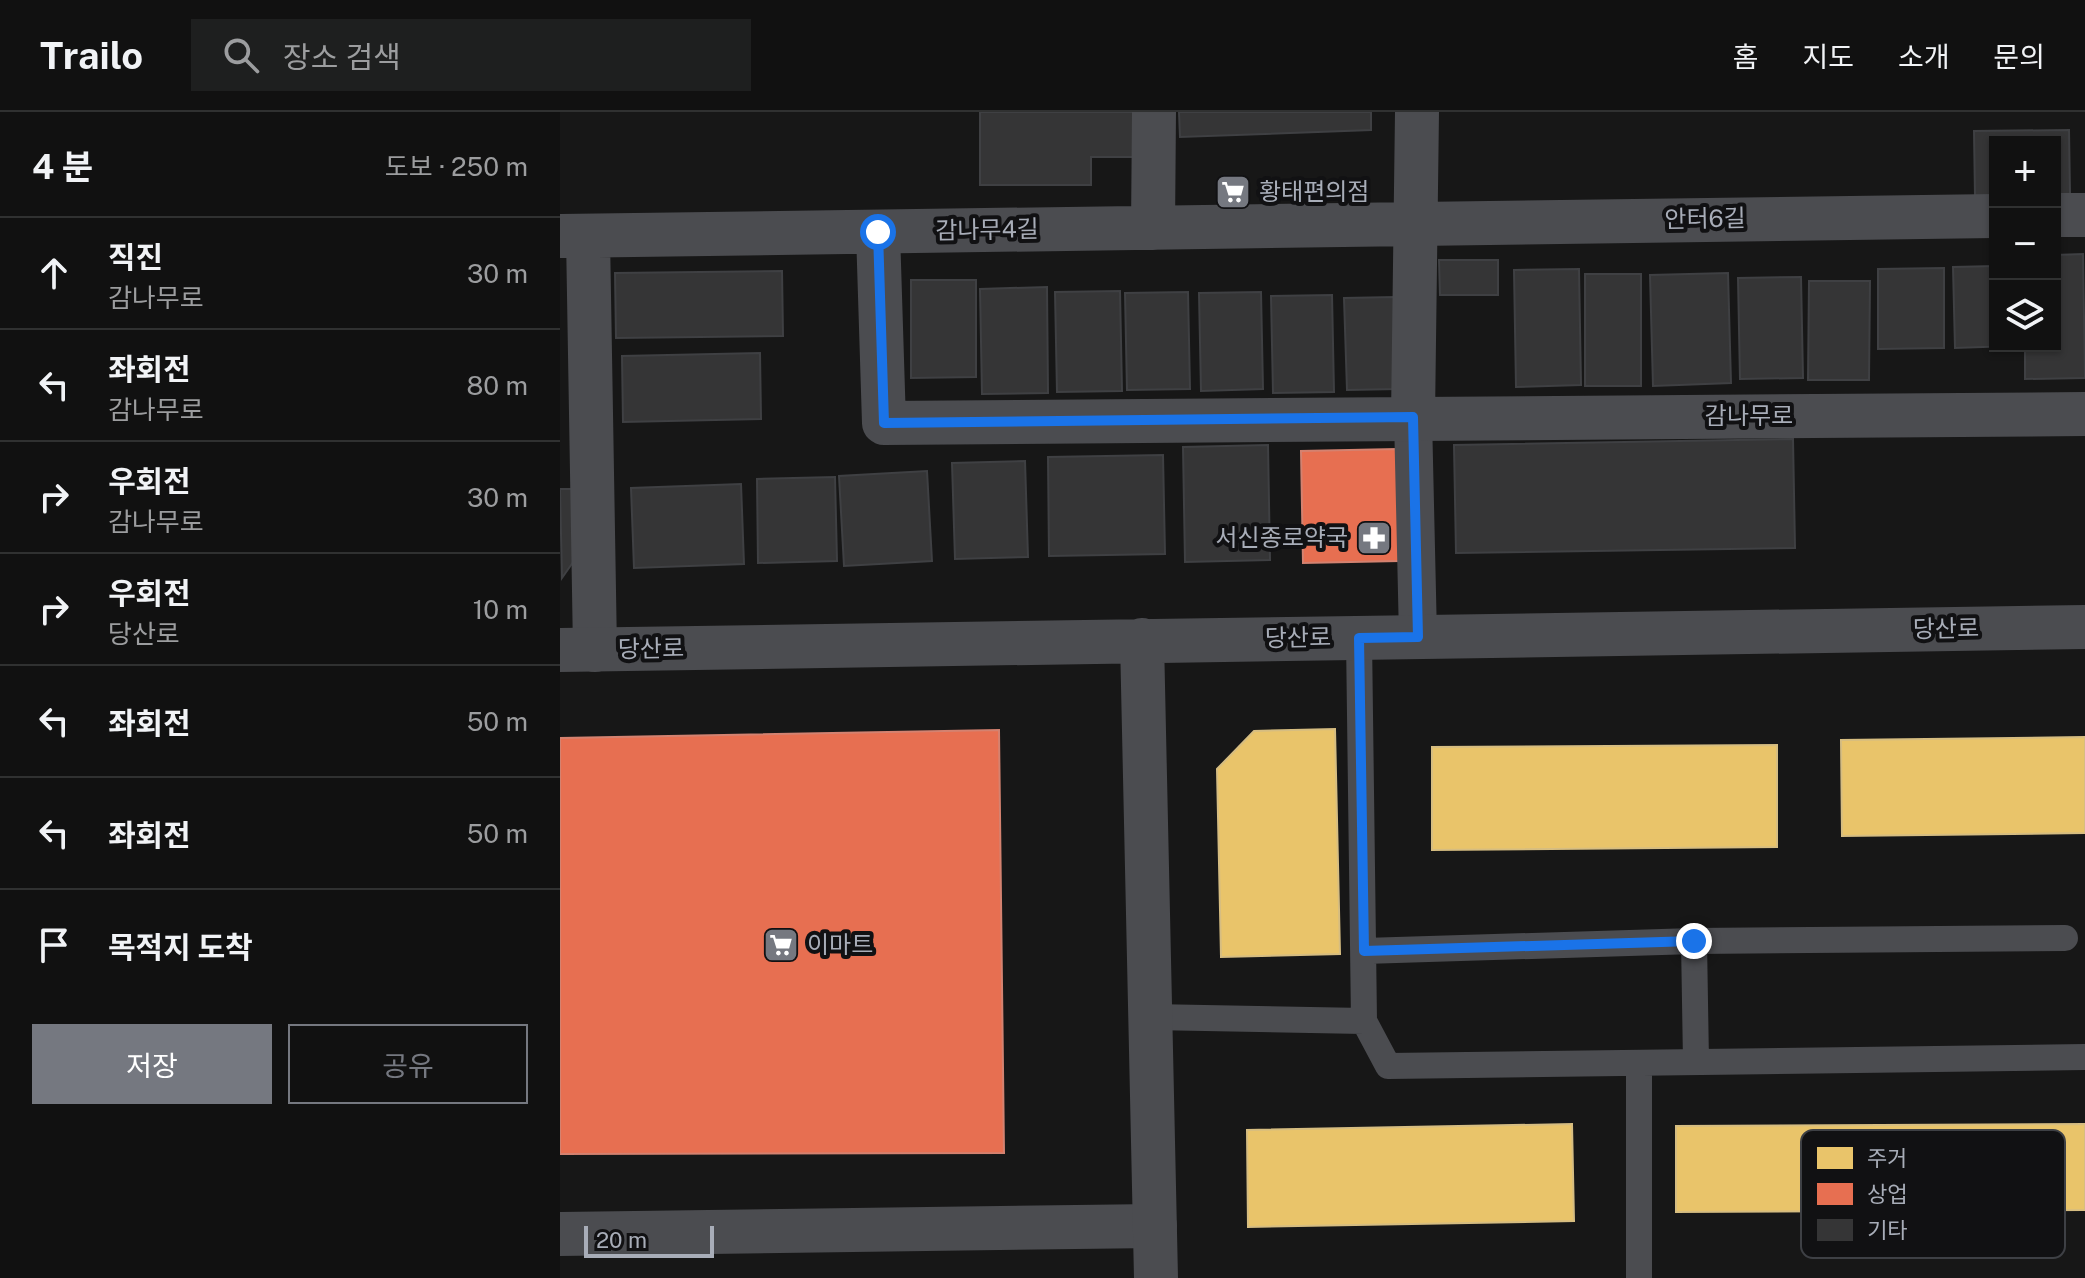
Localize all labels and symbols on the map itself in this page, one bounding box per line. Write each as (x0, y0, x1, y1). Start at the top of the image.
supermarket icon: 황태편의점 (1214, 173, 1252, 211)
place label: 황태편의점 (1259, 177, 1369, 205)
street label: 안터6길 (1664, 203, 1746, 233)
route start (860, 214, 896, 250)
street label: 감나무4길 (935, 214, 1039, 244)
street label: 감나무로 (1705, 401, 1793, 429)
pharmacy icon: 서신종로약국 (1355, 519, 1393, 557)
place label: 서신종로약국 (1216, 523, 1348, 551)
street label: 당산로 (1913, 613, 1979, 643)
street label: 당산로 (1265, 622, 1331, 652)
street label: 당산로 (618, 633, 684, 663)
route end (1676, 923, 1712, 959)
supermarket icon: 이마트 (762, 926, 800, 964)
place label: 이마트 (807, 930, 873, 958)
legend (1801, 1130, 2065, 1258)
text: 주거 (1867, 1145, 1907, 1171)
text: 상업 (1867, 1181, 1907, 1207)
text: 기타 (1867, 1217, 1907, 1243)
scale bar (584, 1222, 714, 1258)

